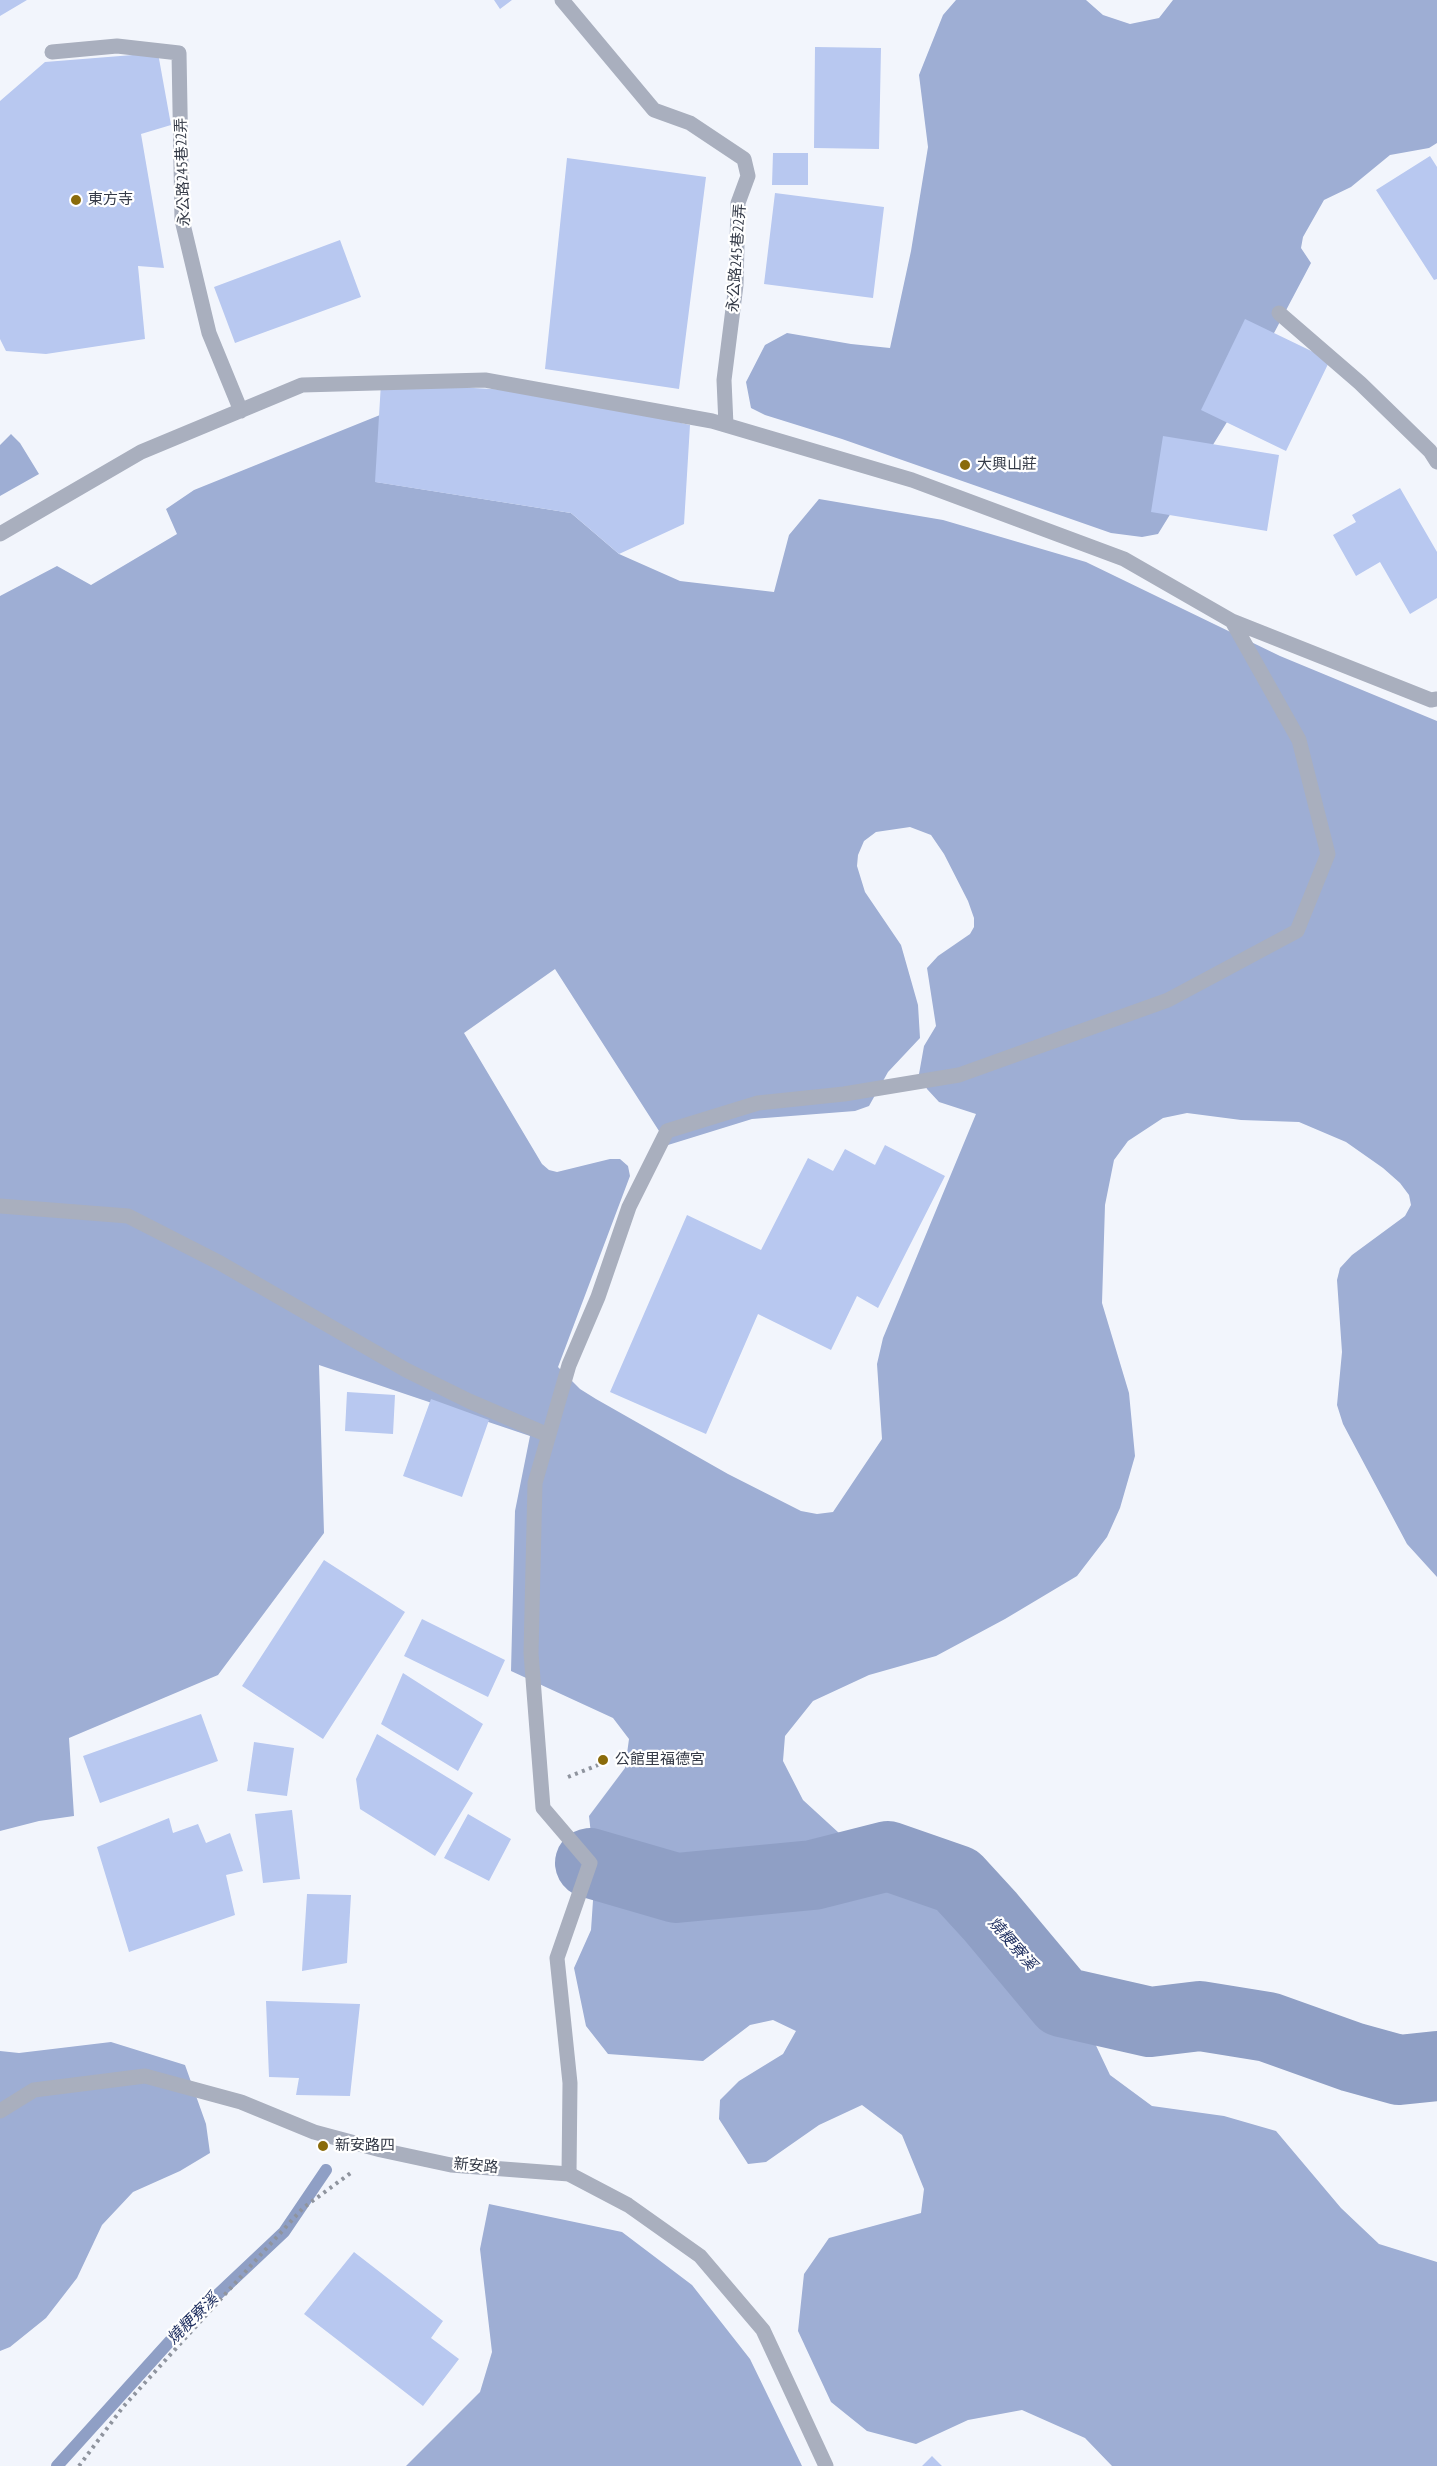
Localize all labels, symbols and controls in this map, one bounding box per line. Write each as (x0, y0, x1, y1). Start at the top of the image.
street label: 永公路245巷22弄 (172, 117, 194, 227)
place label: 東方寺 (88, 191, 133, 209)
marker: 東方寺 (69, 193, 83, 207)
street label: 永公路245巷22弄 (724, 203, 750, 313)
place label: 大興山莊 (977, 456, 1037, 474)
marker: 大興山莊 (958, 458, 972, 472)
place label: 公館里福德宮 (615, 1751, 705, 1769)
marker: 公館里福德宮 (596, 1753, 610, 1767)
water label: 燒粳寮溪 (984, 1914, 1040, 1974)
place label: 新安路四 (335, 2137, 395, 2155)
marker: 新安路四 (316, 2139, 330, 2153)
street label: 新安路 (453, 2155, 499, 2177)
water label: 燒粳寮溪 (164, 2290, 222, 2348)

